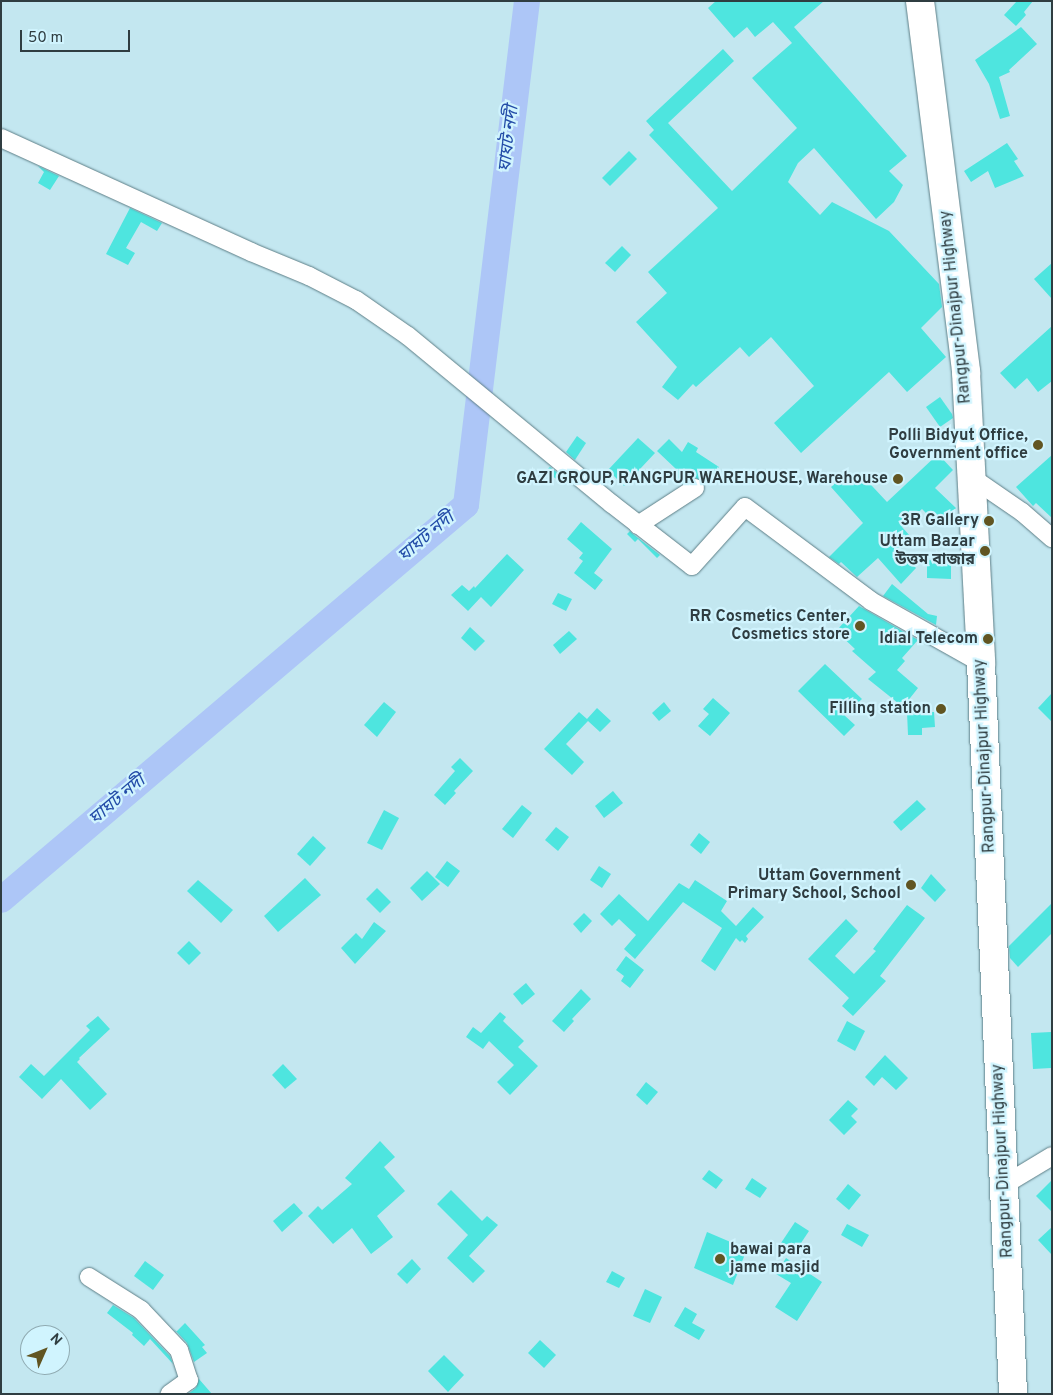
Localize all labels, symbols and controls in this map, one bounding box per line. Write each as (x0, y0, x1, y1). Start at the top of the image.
scale bar (22, 20, 132, 52)
text: 50 m (28, 29, 63, 48)
water label: ঘাঘট নদী (495, 105, 525, 173)
street label: Rangpur-Dinajpur Highway (936, 209, 976, 405)
place label: Polli Bidyut Office, Government office (888, 426, 1028, 464)
marker: Polli Bidyut Office, Government office (1032, 439, 1044, 451)
place label: GAZI GROUP, RANGPUR WAREHOUSE, Warehouse (516, 469, 888, 489)
marker: GAZI GROUP, RANGPUR WAREHOUSE, Warehouse (892, 473, 904, 485)
water label: ঘাঘট নদী (395, 508, 459, 568)
place label: 3R Gallery (900, 511, 979, 531)
marker: 3R Gallery (983, 515, 995, 527)
place label: Uttam Bazar উত্তম বাজার (880, 532, 975, 570)
marker: Uttam Bazar উত্তম বাজার (979, 545, 991, 557)
place label: RR Cosmetics Center, Cosmetics store (689, 607, 850, 645)
marker: RR Cosmetics Center, Cosmetics store (854, 620, 866, 632)
place label: Idial Telecom (879, 629, 978, 649)
marker: Idial Telecom (982, 633, 994, 645)
street label: Rangpur-Dinajpur Highway (970, 659, 1000, 853)
place label: Filling station (829, 699, 931, 719)
marker: Filling station (935, 703, 947, 715)
water label: ঘাঘট নদী (86, 771, 150, 831)
place label: Uttam Government Primary School, School (728, 866, 901, 904)
marker: Uttam Government Primary School, School (905, 879, 917, 891)
street label: Rangpur-Dinajpur Highway (988, 1064, 1018, 1258)
place label: bawai para jame masjid (730, 1240, 820, 1278)
marker: bawai para jame masjid (714, 1253, 726, 1265)
north arrow (20, 1325, 70, 1375)
text: N (46, 1330, 65, 1349)

